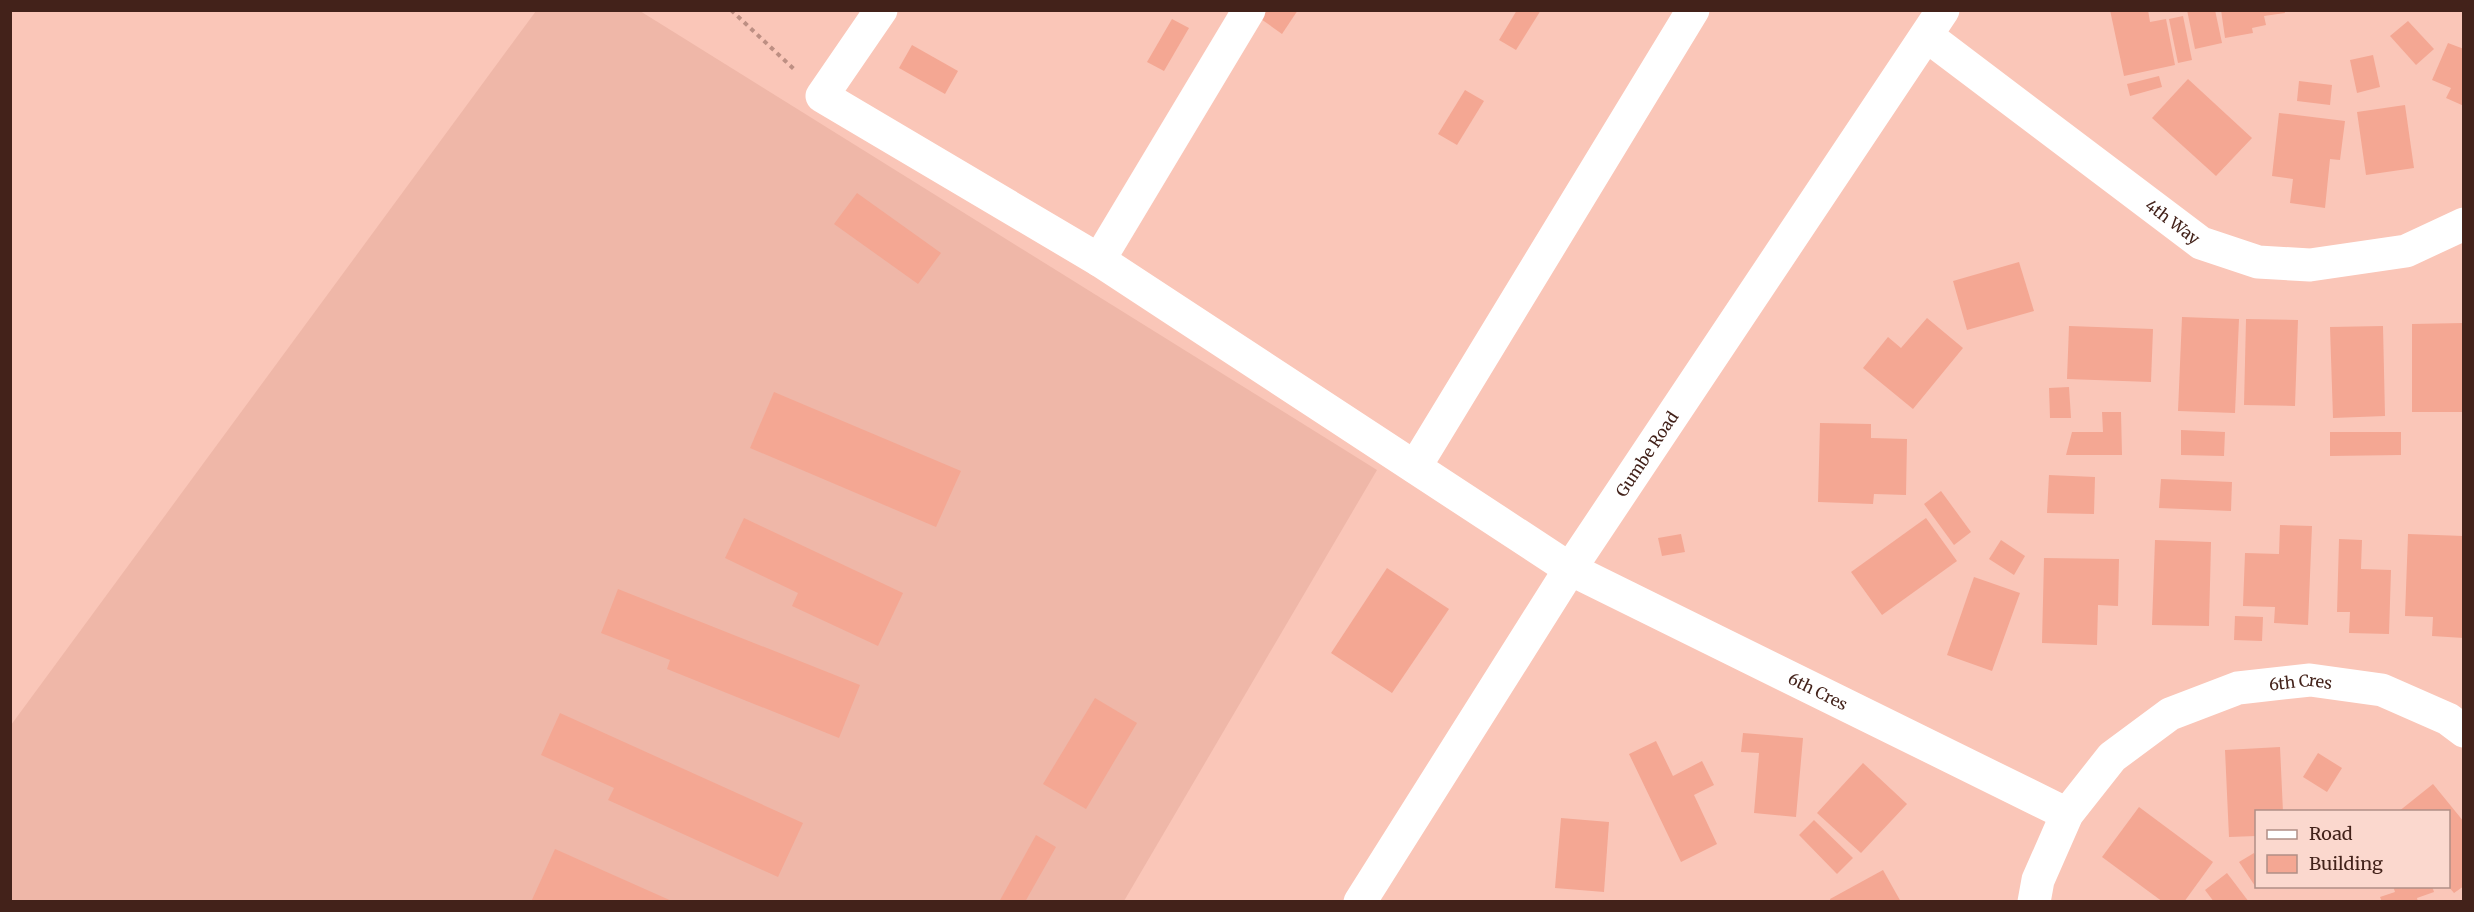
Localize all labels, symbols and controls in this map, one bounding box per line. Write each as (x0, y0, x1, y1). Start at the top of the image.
street label: 4th Way (2142, 195, 2204, 249)
street label: Gumbe Road (1611, 407, 1683, 500)
street label: 6th Cres (1785, 668, 1851, 714)
street label: 6th Cres (2268, 670, 2334, 694)
legend (2255, 810, 2450, 888)
text: Road (2309, 822, 2353, 845)
text: Building (2309, 852, 2383, 875)

